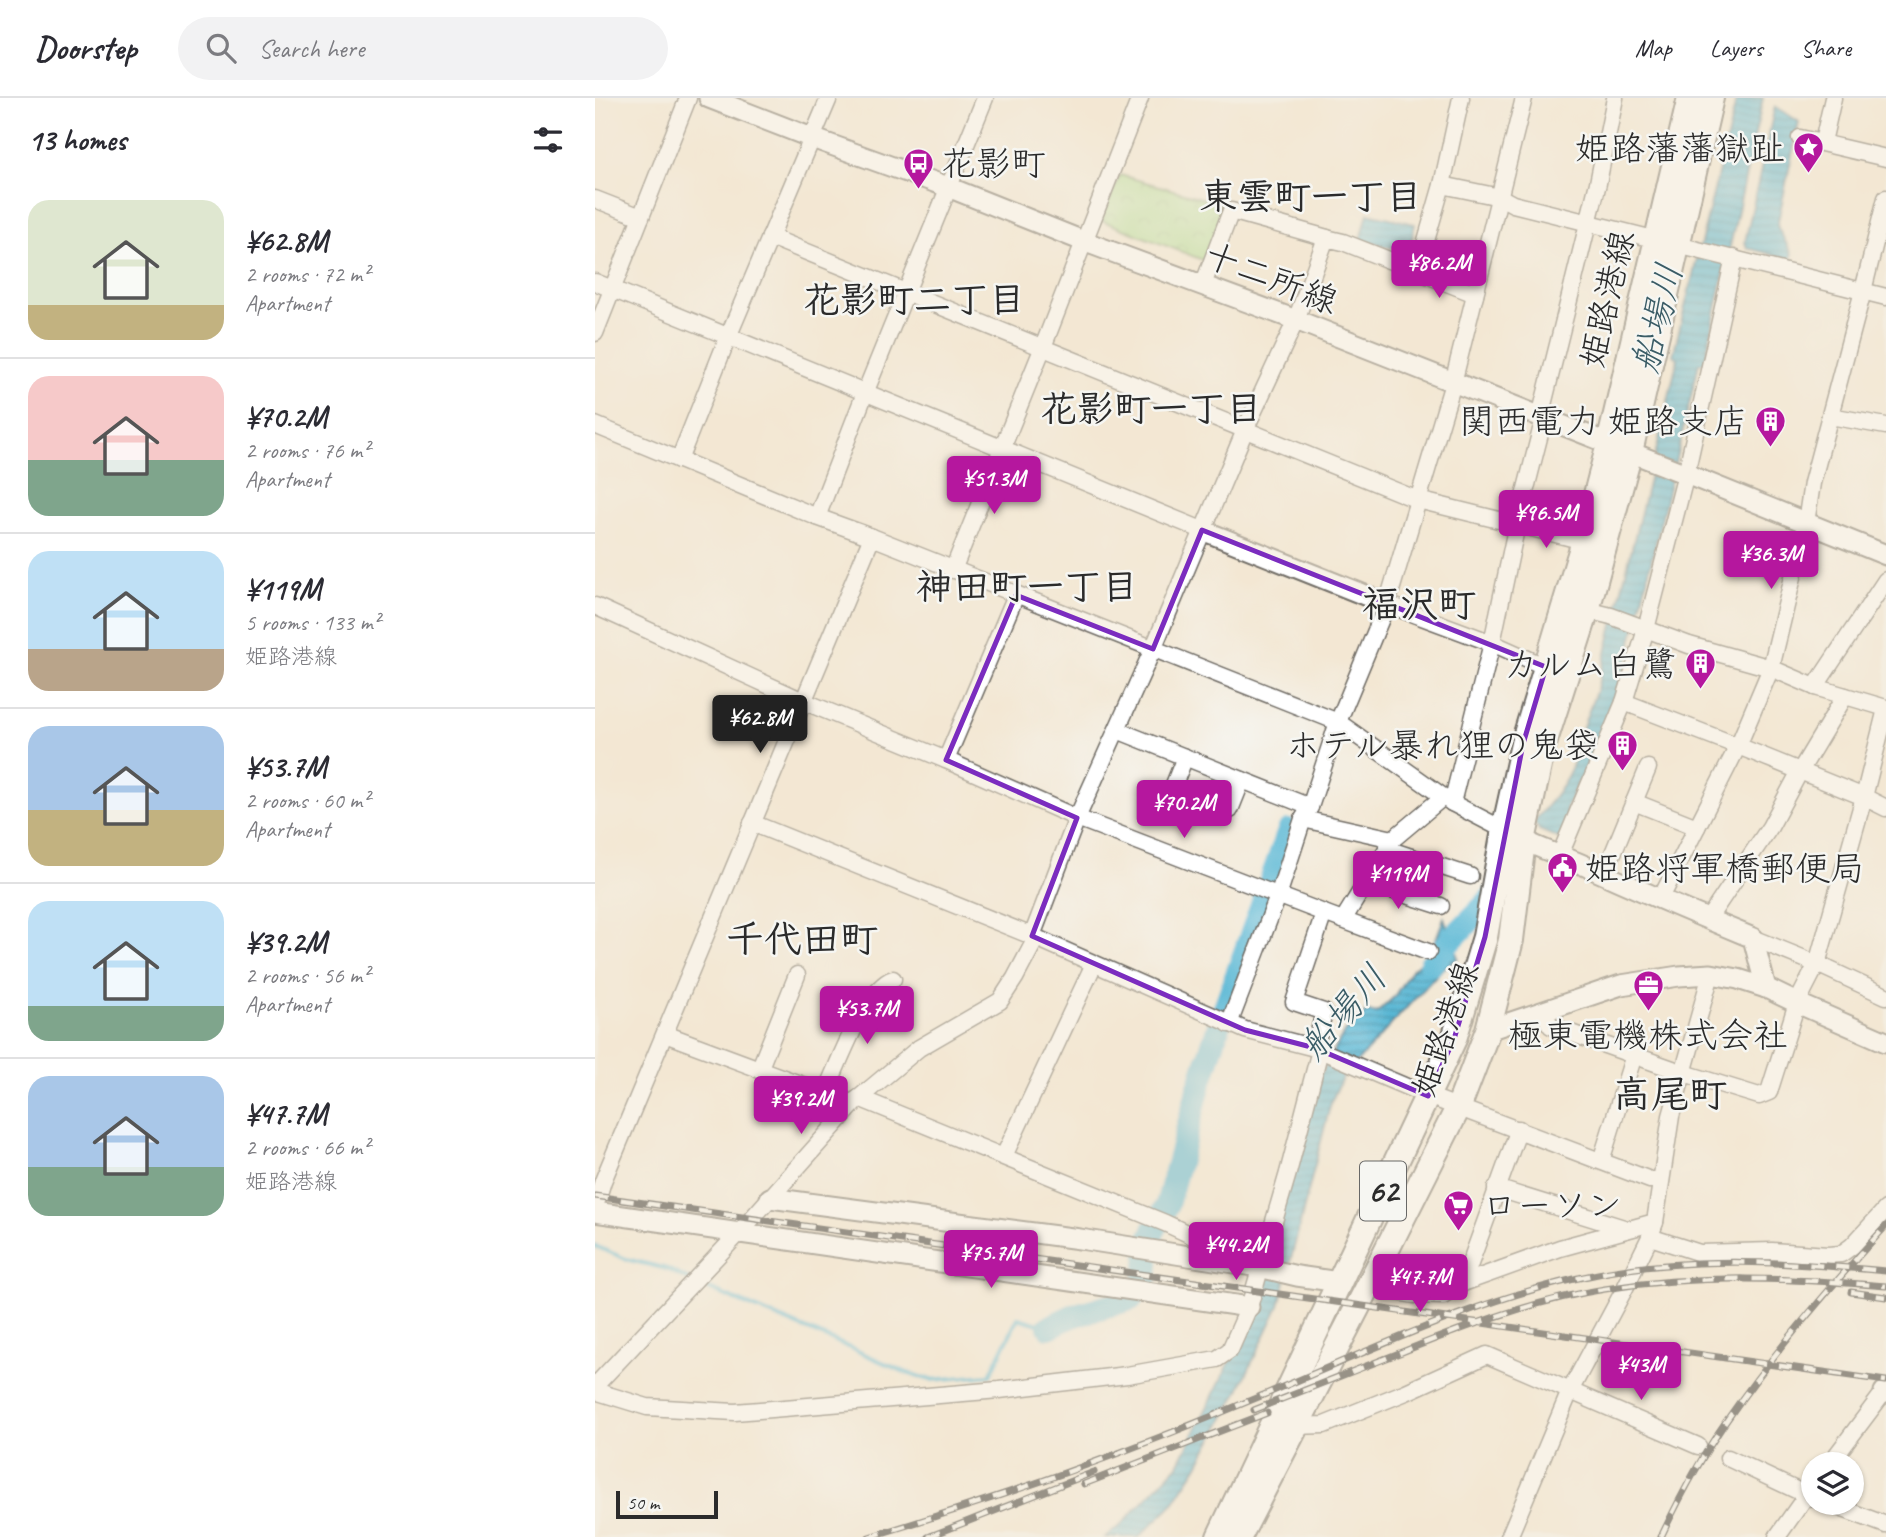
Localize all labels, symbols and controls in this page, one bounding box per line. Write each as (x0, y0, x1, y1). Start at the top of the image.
search box (178, 17, 668, 80)
text: Doorstep (35, 27, 136, 69)
icon: search (202, 29, 240, 67)
text: Search here (258, 32, 364, 65)
text: Map (1635, 33, 1672, 63)
text: Layers (1710, 33, 1763, 63)
text: Share (1801, 33, 1851, 63)
text: 13 homes (28, 121, 126, 159)
icon: filters (529, 121, 567, 159)
place label: 姫路藩藩獄趾 (1575, 126, 1785, 171)
place icon: 姫路藩藩獄趾 (1791, 131, 1825, 175)
place label: 花影町 (941, 141, 1046, 186)
bus stop icon: 花影町 (901, 146, 935, 190)
district label: 東雲町一丁目 (1200, 173, 1422, 220)
text: ¥62.8M (245, 222, 327, 260)
street label: 姫路港線 (1569, 226, 1645, 372)
icon: home (84, 228, 168, 312)
street label: 十二所線 (1198, 232, 1344, 324)
pin: ¥86.2M (1382, 240, 1496, 300)
text: ¥86.2M (1407, 248, 1471, 277)
water label: 船場川 (1621, 258, 1693, 378)
text: 2 rooms · 72 m² (245, 260, 369, 289)
district label: 花影町二丁目 (803, 276, 1025, 323)
text: Apartment (245, 289, 330, 318)
district label: 花影町一丁目 (1040, 385, 1262, 432)
text: ¥70.2M (245, 398, 327, 436)
place label: 関西電力 姫路支店 (1460, 399, 1748, 444)
icon: home (84, 404, 168, 488)
building icon: 関西電力 姫路支店 (1754, 404, 1788, 448)
text: 2 rooms · 76 m² (245, 436, 369, 465)
pin: ¥51.3M (937, 456, 1051, 516)
text: ¥51.3M (963, 464, 1025, 493)
text: Apartment (245, 465, 330, 494)
pin: ¥96.5M (1489, 490, 1603, 550)
text: ¥96.5M (1515, 498, 1577, 527)
pin: ¥36.3M (1714, 532, 1828, 591)
text: ¥36.3M (1739, 539, 1803, 568)
district label: 神田町一丁目 (916, 563, 1138, 610)
text: ¥119M (245, 570, 321, 608)
icon: home (84, 579, 168, 663)
district label: 福沢町 (1362, 581, 1476, 628)
text: 5 rooms · 133 m² (245, 608, 380, 637)
text: 姫路港線 (245, 642, 337, 671)
place label: カルム白鷺 (1503, 642, 1677, 687)
building icon: カルム白鷺 (1683, 647, 1717, 691)
pin: ¥62.8M (703, 696, 817, 755)
text: ¥62.8M (728, 703, 792, 732)
place label: ホテル暴れ狸の鬼袋 (1285, 723, 1599, 768)
building icon: ホテル暴れ狸の鬼袋 (1605, 728, 1639, 772)
text: ¥53.7M (245, 748, 326, 786)
icon: home (84, 754, 168, 838)
pin: ¥70.2M (1127, 780, 1241, 840)
text: 2 rooms · 60 m² (245, 786, 369, 815)
text: ¥70.2M (1153, 788, 1215, 817)
text: Apartment (245, 815, 330, 844)
place label: 姫路将軍橋郵便局 (1585, 846, 1865, 891)
public building icon: 姫路将軍橋郵便局 (1545, 851, 1579, 895)
pin: ¥119M (1349, 852, 1447, 911)
text: ¥119M (1369, 859, 1427, 888)
district label: 千代田町 (726, 916, 878, 963)
text: ¥39.2M (245, 923, 326, 961)
icon: home (84, 929, 168, 1013)
water label: 船場川 (1289, 955, 1397, 1069)
street label: 姫路港線 (1401, 955, 1489, 1103)
text: 2 rooms · 56 m² (245, 961, 369, 990)
office icon: 極東電機株式会社 (1631, 969, 1665, 1013)
pin: ¥53.7M (810, 986, 924, 1046)
text: Apartment (245, 990, 330, 1019)
text: ¥53.7M (836, 994, 898, 1023)
place label: 極東電機株式会社 (1508, 1013, 1788, 1058)
district label: 高尾町 (1613, 1071, 1727, 1118)
pin: ¥39.2M (744, 1076, 858, 1136)
text: ¥39.2M (770, 1084, 832, 1113)
text: ¥47.7M (245, 1095, 327, 1133)
icon: home (84, 1104, 168, 1188)
text: 2 rooms · 66 m² (245, 1133, 369, 1162)
road number: 62 (1360, 1162, 1406, 1220)
text: 姫路港線 (245, 1167, 337, 1196)
place label: ローソン (1482, 1183, 1622, 1228)
supermarket icon: ローソン (1442, 1188, 1476, 1232)
pin: ¥44.2M (1179, 1222, 1293, 1282)
pin: ¥75.7M (934, 1230, 1048, 1290)
text: ¥44.2M (1205, 1230, 1267, 1259)
text: ¥75.7M (960, 1238, 1022, 1267)
pin: ¥47.7M (1363, 1254, 1477, 1314)
text: ¥47.7M (1389, 1262, 1451, 1291)
pin: ¥43M (1600, 1342, 1682, 1402)
text: ¥43M (1617, 1350, 1665, 1379)
map controls (1801, 1452, 1864, 1515)
button: layers (1801, 1452, 1864, 1515)
scale bar (616, 1488, 717, 1520)
text: 50 m (627, 1491, 659, 1515)

